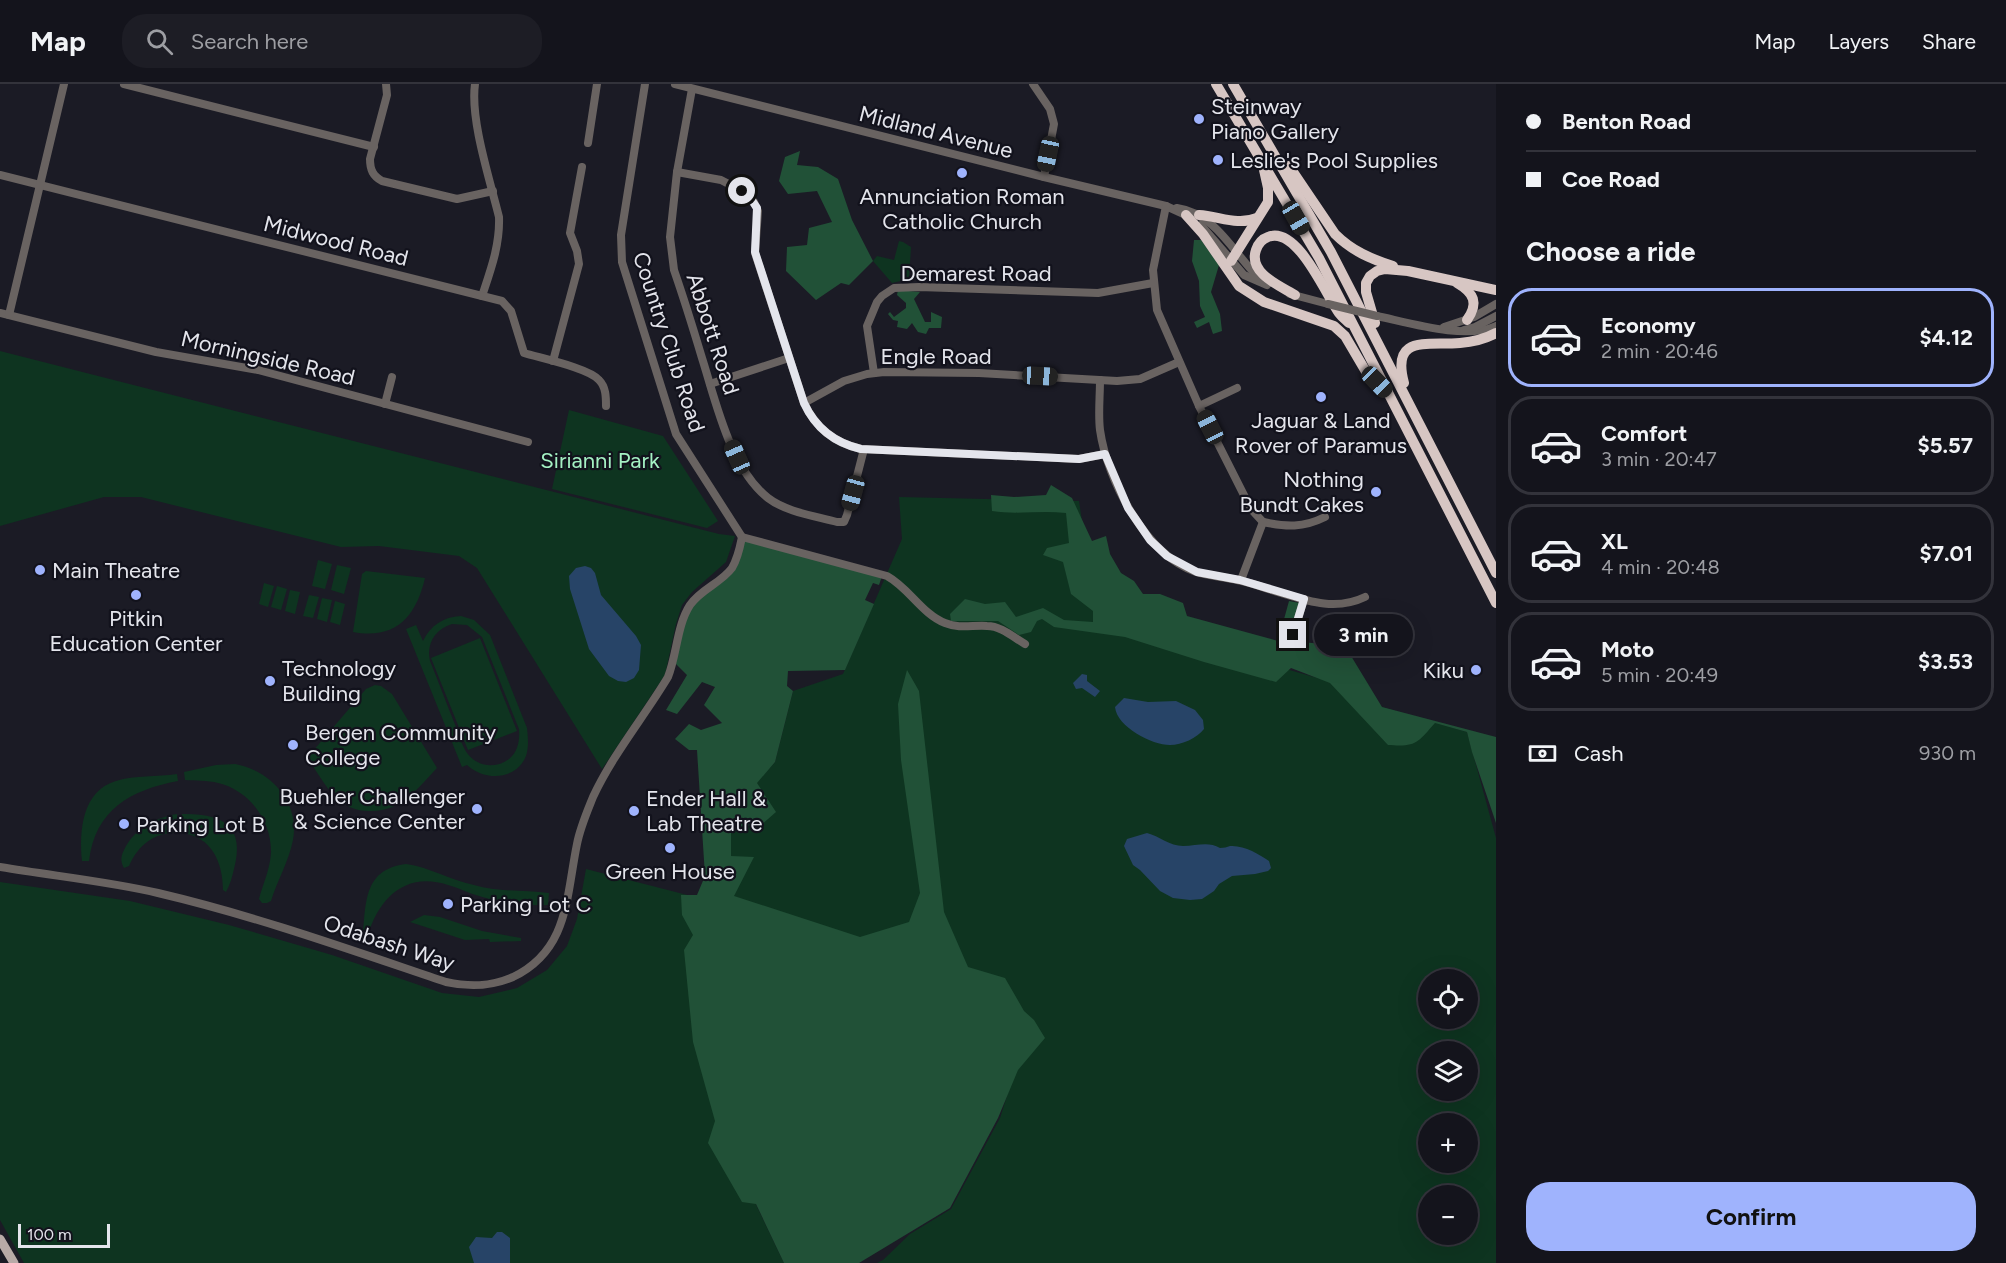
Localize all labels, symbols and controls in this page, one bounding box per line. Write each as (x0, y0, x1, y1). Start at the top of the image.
search box (122, 14, 542, 68)
text: Map (30, 24, 86, 58)
icon: search (143, 25, 176, 58)
text: Search here (191, 28, 308, 55)
text: Map (1755, 29, 1795, 54)
text: Layers (1828, 29, 1889, 54)
text: Share (1922, 29, 1976, 54)
place label: Steinway Piano Gallery (1211, 93, 1340, 145)
street label: Midland Avenue (856, 100, 1016, 164)
text: Benton Road (1562, 108, 1691, 135)
marker: Steinway Piano Gallery (1192, 112, 1206, 126)
car (1035, 135, 1061, 173)
place label: Leslie's Pool Supplies (1230, 147, 1438, 174)
marker: Leslie's Pool Supplies (1211, 153, 1225, 167)
marker: Annunciation Roman Catholic Church (955, 166, 969, 180)
text: Coe Road (1562, 166, 1660, 193)
route start (728, 177, 755, 204)
place label: Annunciation Roman Catholic Church (860, 183, 1064, 235)
car (1279, 198, 1313, 238)
street label: Midwood Road (261, 210, 411, 272)
text: Choose a ride (1526, 235, 1695, 268)
street label: Country Club Road (627, 248, 711, 436)
street label: Demarest Road (900, 260, 1052, 287)
street label: Abbott Road (681, 270, 745, 398)
icon: car (1529, 311, 1583, 365)
text: Economy (1601, 312, 1696, 339)
text: $4.12 (1919, 324, 1973, 351)
street label: Morningside Road (178, 325, 358, 391)
text: 2 min · 20:46 (1601, 339, 1718, 363)
street label: Engle Road (880, 343, 992, 370)
car (1358, 363, 1396, 401)
car (1022, 366, 1058, 386)
marker: Jaguar & Land Rover of Paramus (1314, 390, 1328, 404)
car (1194, 407, 1226, 447)
place label: Jaguar & Land Rover of Paramus (1235, 407, 1407, 459)
icon: car (1529, 419, 1583, 473)
text: Comfort (1601, 420, 1687, 447)
text: $5.57 (1918, 432, 1973, 459)
car (721, 437, 753, 477)
park label: Sirianni Park (540, 447, 660, 474)
text: 3 min · 20:47 (1601, 447, 1717, 471)
place label: Nothing Bundt Cakes (1240, 466, 1364, 518)
car (840, 473, 866, 513)
marker: Nothing Bundt Cakes (1369, 485, 1383, 499)
icon: car (1529, 527, 1583, 581)
text: XL (1601, 528, 1628, 555)
text: $7.01 (1920, 540, 1973, 567)
text: 4 min · 20:48 (1601, 555, 1720, 579)
place label: Main Theatre (52, 557, 180, 584)
marker: Main Theatre (33, 563, 47, 577)
marker: Pitkin Education Center (129, 588, 143, 602)
place label: Pitkin Education Center (49, 605, 223, 657)
callout: 3 min (1314, 614, 1413, 656)
route end (1279, 621, 1306, 648)
text: 3 min (1339, 623, 1388, 647)
icon: car (1529, 635, 1583, 689)
text: Moto (1601, 636, 1654, 663)
text: $3.53 (1918, 648, 1973, 675)
place label: Technology Building (282, 655, 397, 707)
place label: Kiku (1423, 657, 1464, 684)
marker: Kiku (1469, 663, 1483, 677)
text: 5 min · 20:49 (1601, 663, 1718, 687)
marker: Technology Building (263, 674, 277, 688)
place label: Bergen Community College (305, 719, 497, 771)
icon: cash (1526, 737, 1559, 770)
marker: Bergen Community College (286, 738, 300, 752)
text: Cash (1574, 740, 1624, 767)
text: 930 m (1919, 741, 1976, 765)
place label: Buehler Challenger & Science Center (280, 783, 466, 835)
place label: Ender Hall & Lab Theatre (646, 785, 766, 837)
marker: Buehler Challenger & Science Center (470, 802, 484, 816)
marker: Ender Hall & Lab Theatre (627, 804, 641, 818)
place label: Parking Lot B (136, 811, 265, 838)
marker: Parking Lot B (117, 817, 131, 831)
marker: Green House (663, 841, 677, 855)
place label: Green House (605, 858, 735, 885)
place label: Parking Lot C (460, 891, 592, 918)
marker: Parking Lot C (441, 897, 455, 911)
street label: Odabash Way (320, 909, 458, 977)
map controls (1418, 969, 1478, 1245)
button: locate (1418, 969, 1478, 1029)
button: layers (1418, 1041, 1478, 1101)
button: + (1418, 1113, 1478, 1173)
button: Confirm (1526, 1182, 1976, 1251)
button: − (1418, 1185, 1478, 1245)
scale bar (18, 1221, 110, 1248)
text: 100 m (27, 1225, 72, 1244)

